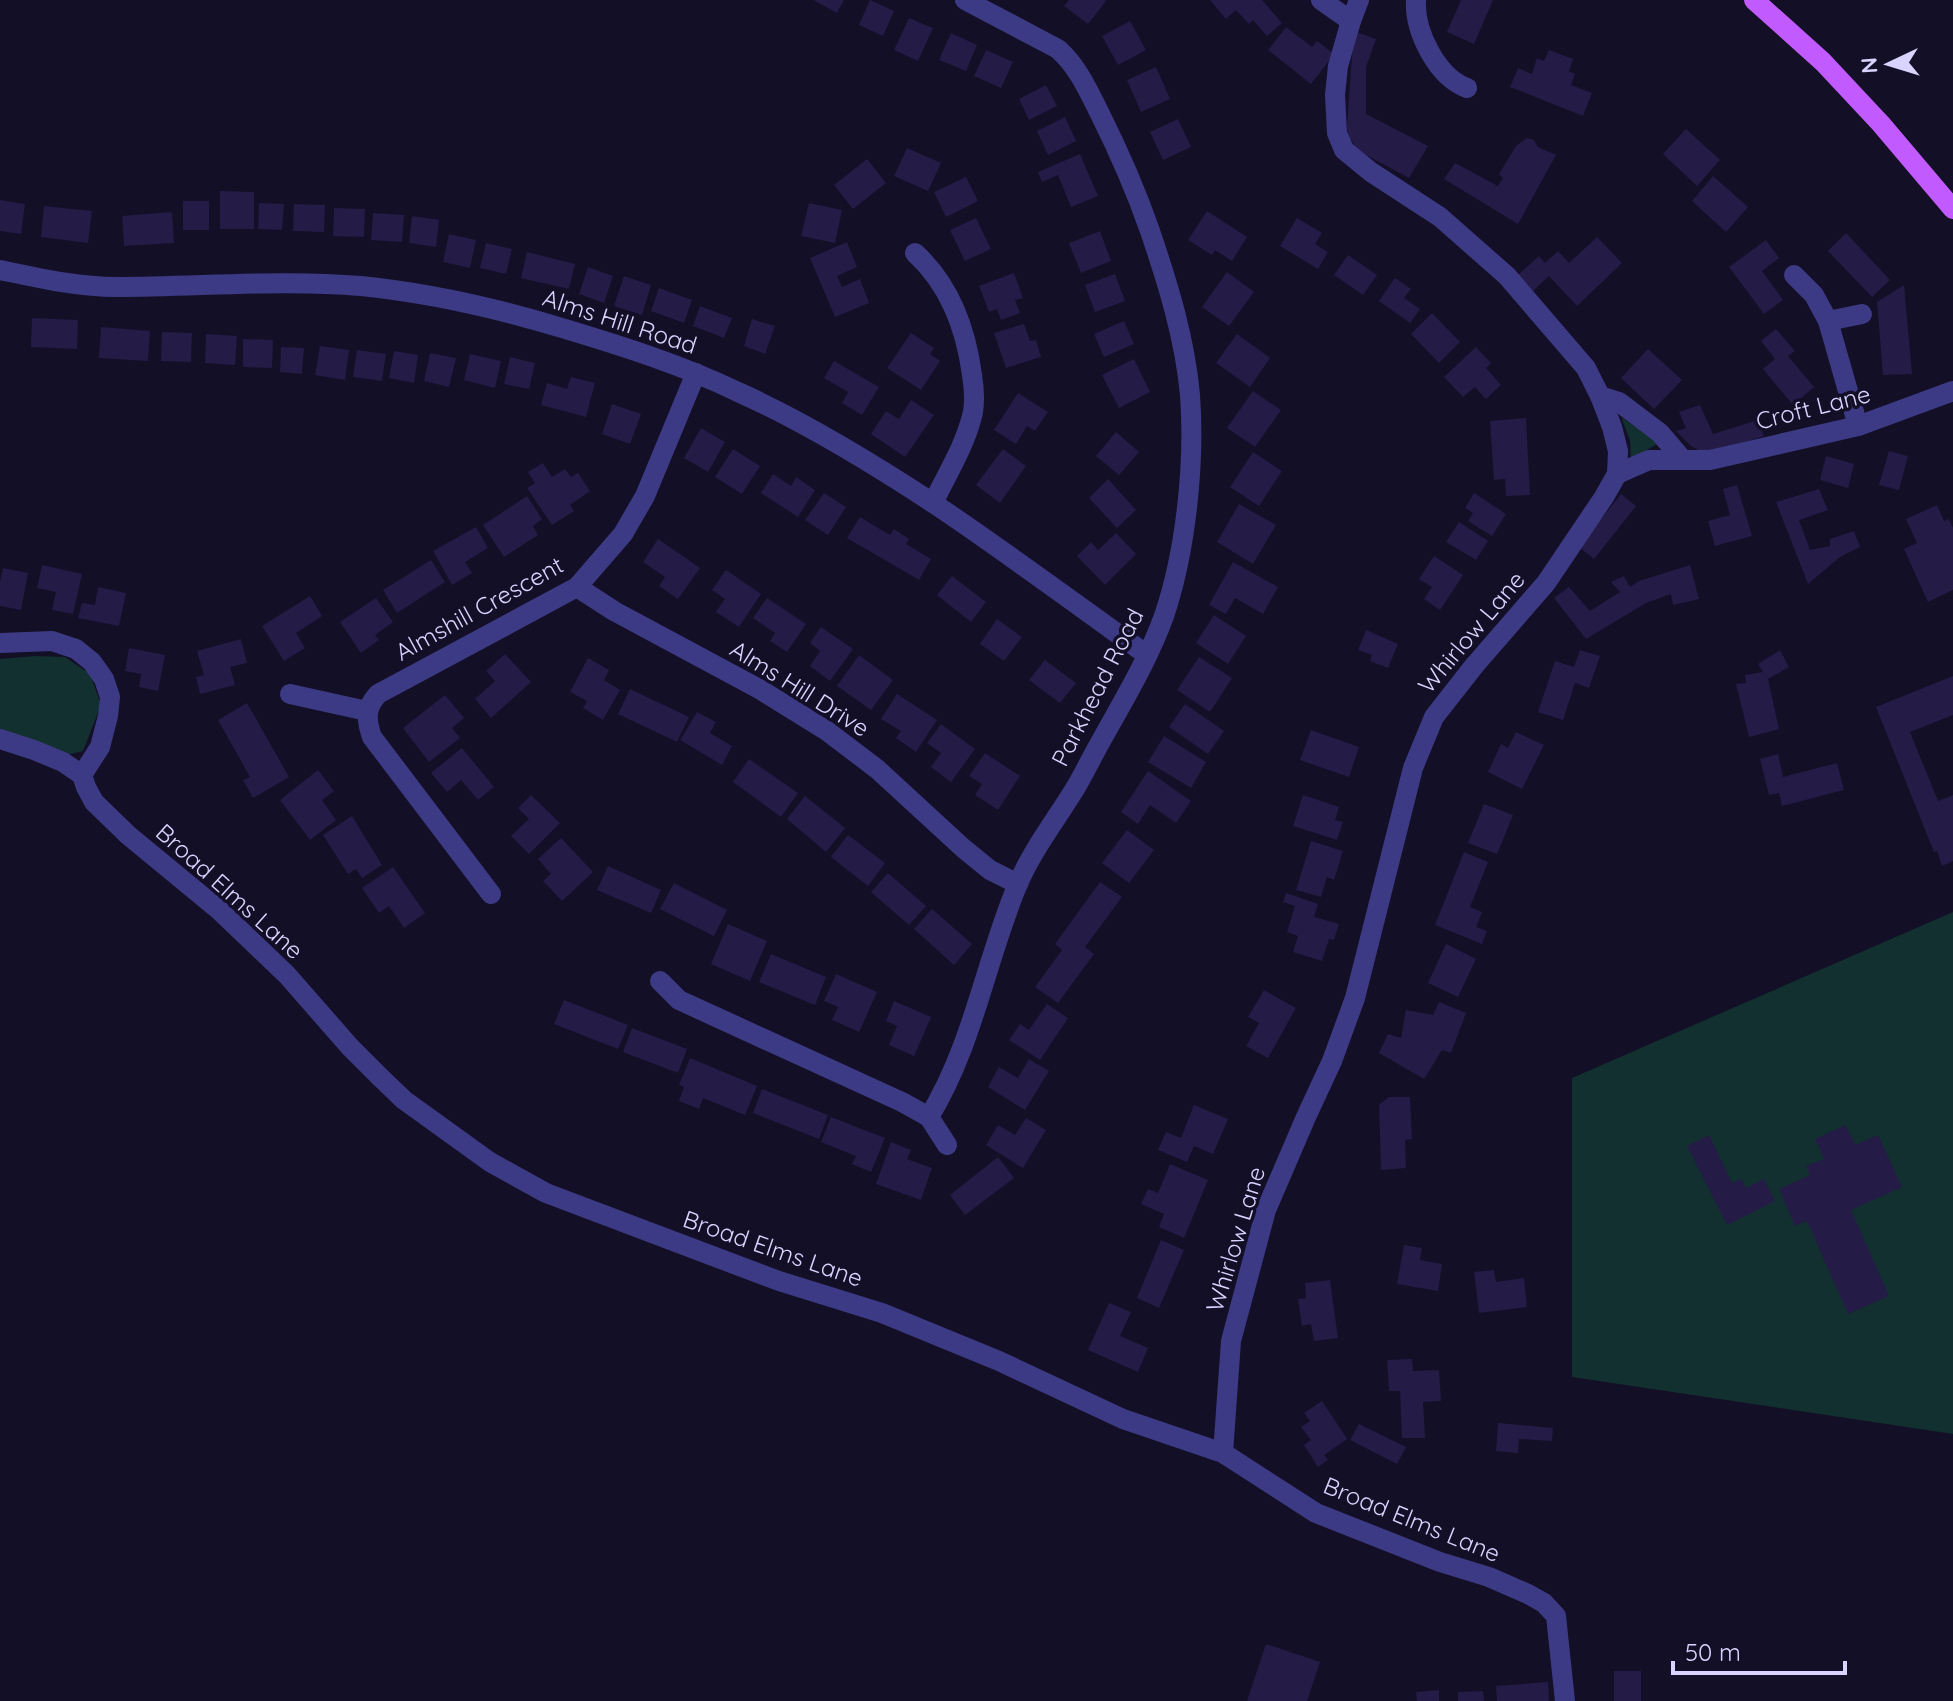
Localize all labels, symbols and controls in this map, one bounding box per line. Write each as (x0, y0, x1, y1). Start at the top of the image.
north arrow (1849, 24, 1929, 104)
text: N (1855, 56, 1884, 74)
street label: Alms Hill Road (539, 282, 701, 360)
street label: Croft Lane (1753, 378, 1873, 436)
street label: Almshill Crescent (390, 549, 568, 667)
street label: Whirlow Lane (1411, 565, 1531, 699)
street label: Parkhead Road (1044, 603, 1150, 771)
street label: Alms Hill Drive (725, 633, 875, 743)
street label: Broad Elms Lane (150, 817, 310, 965)
street label: Whirlow Lane (1199, 1163, 1271, 1315)
street label: Broad Elms Lane (679, 1203, 867, 1293)
street label: Broad Elms Lane (1319, 1470, 1505, 1568)
scale bar (1673, 1625, 1845, 1675)
text: 50 m (1685, 1637, 1741, 1667)

